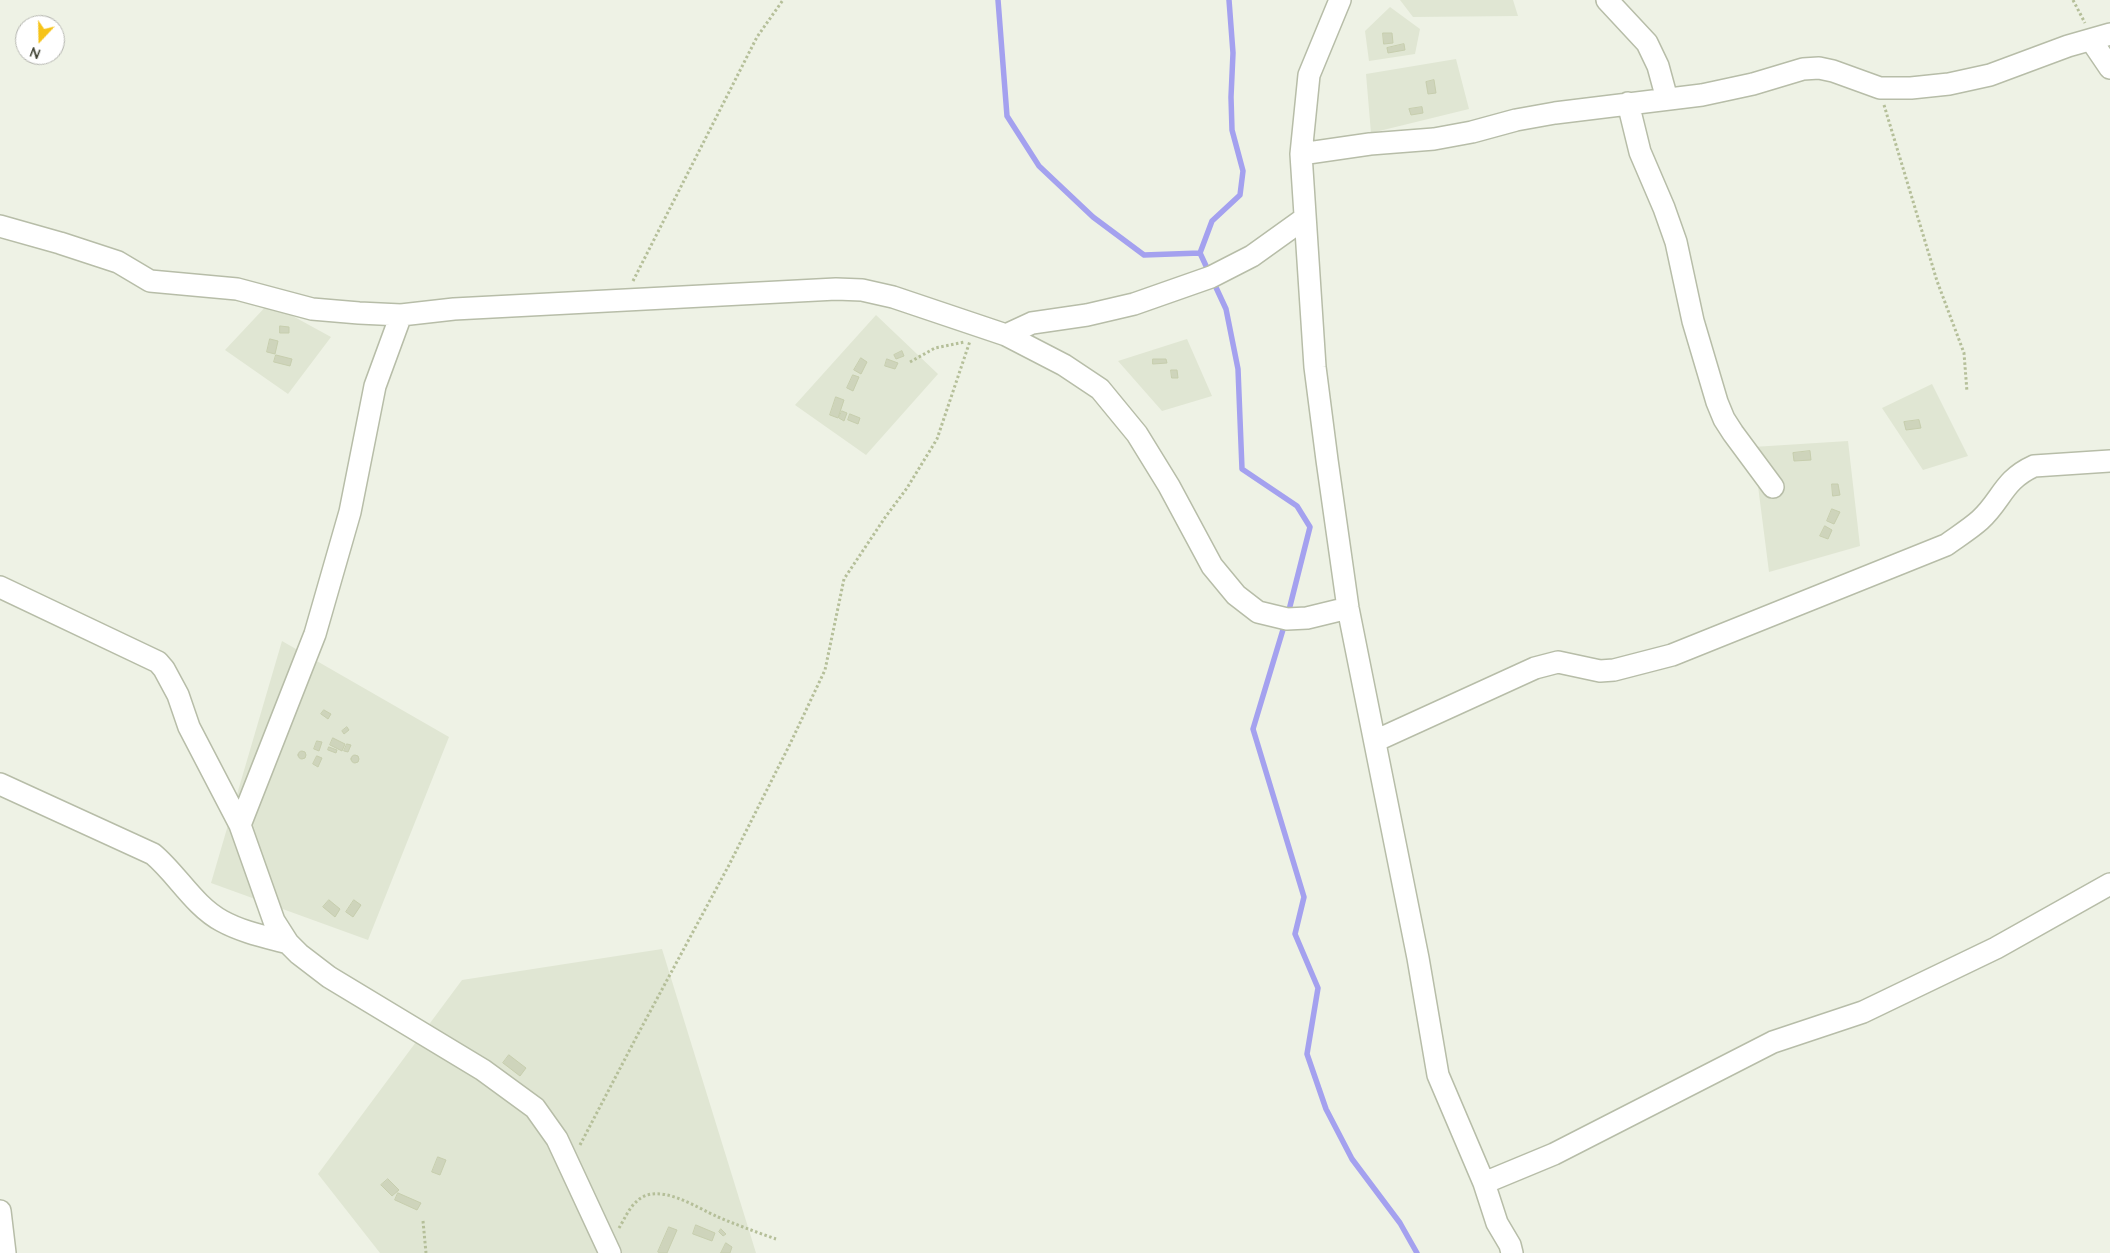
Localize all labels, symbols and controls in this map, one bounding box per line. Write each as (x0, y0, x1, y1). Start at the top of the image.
north arrow (15, 15, 65, 65)
text: N (27, 43, 43, 63)

